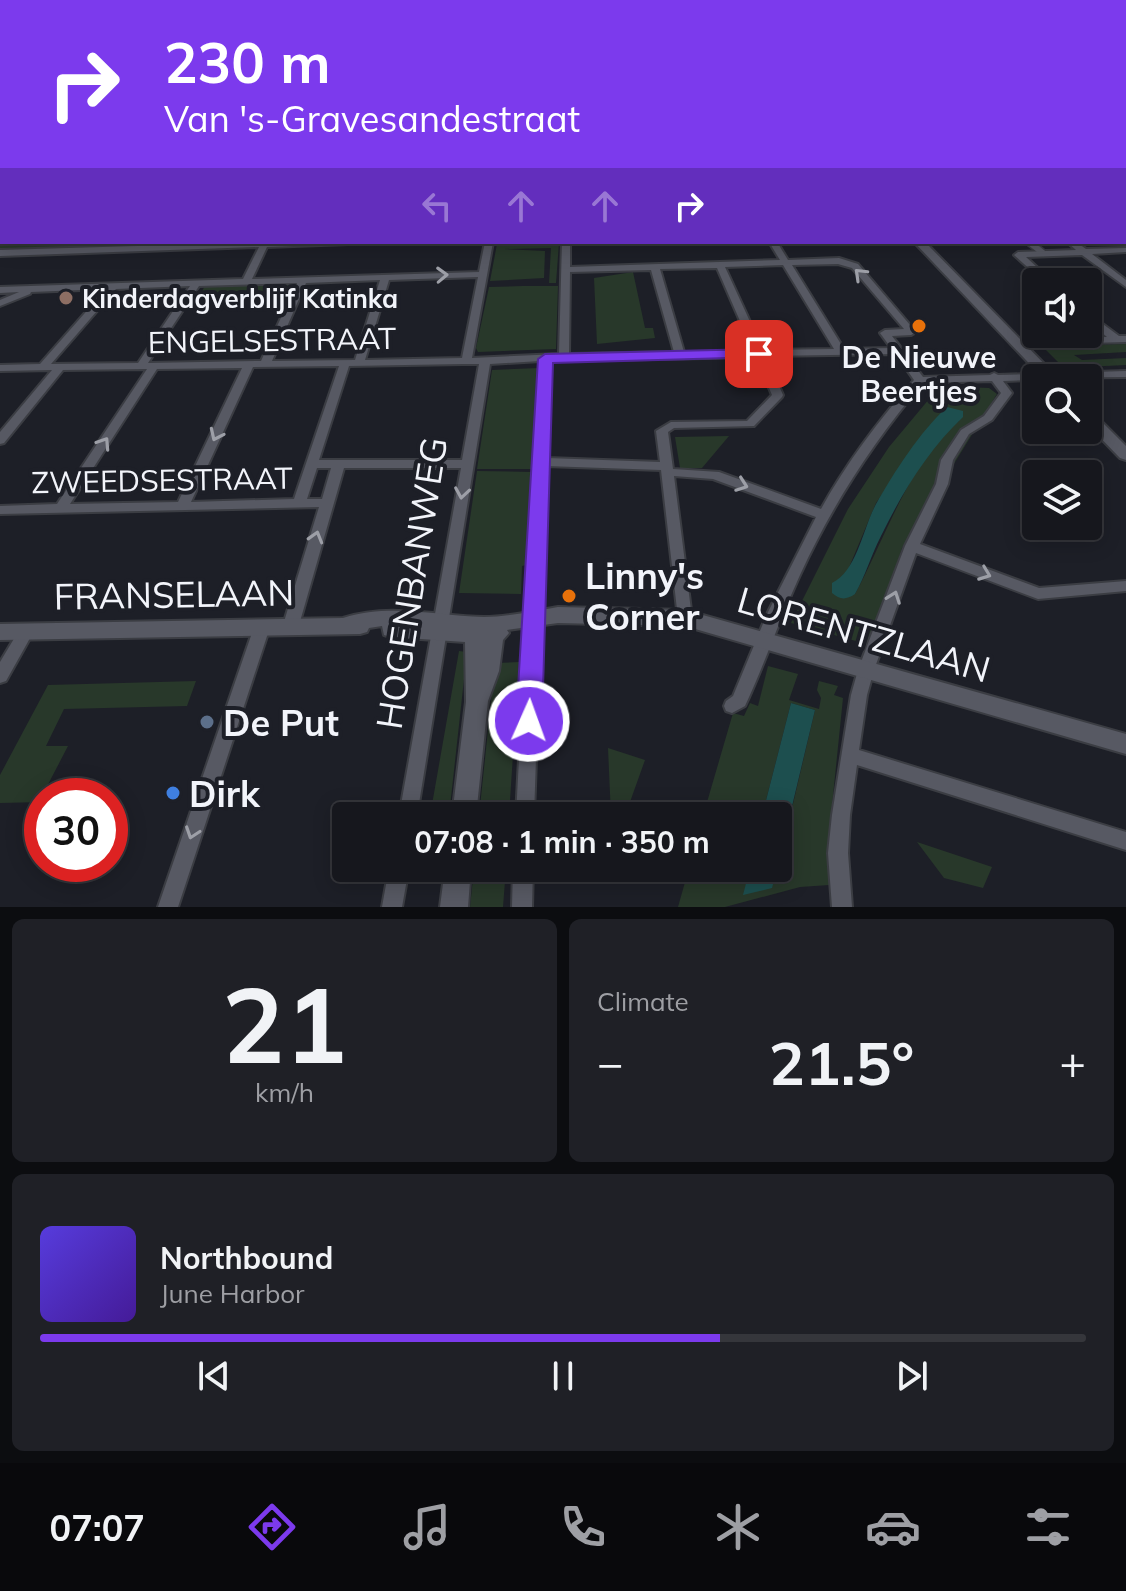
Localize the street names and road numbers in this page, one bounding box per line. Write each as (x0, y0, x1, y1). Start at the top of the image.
street label: ENGELSESTRAAT (148, 319, 396, 361)
street label: HOGENBANWEG (366, 434, 456, 732)
street label: ZWEEDSESTRAAT (31, 459, 293, 501)
street label: FRANSELAAN (53, 569, 295, 619)
street label: LORENTZLAAN (732, 576, 996, 692)

